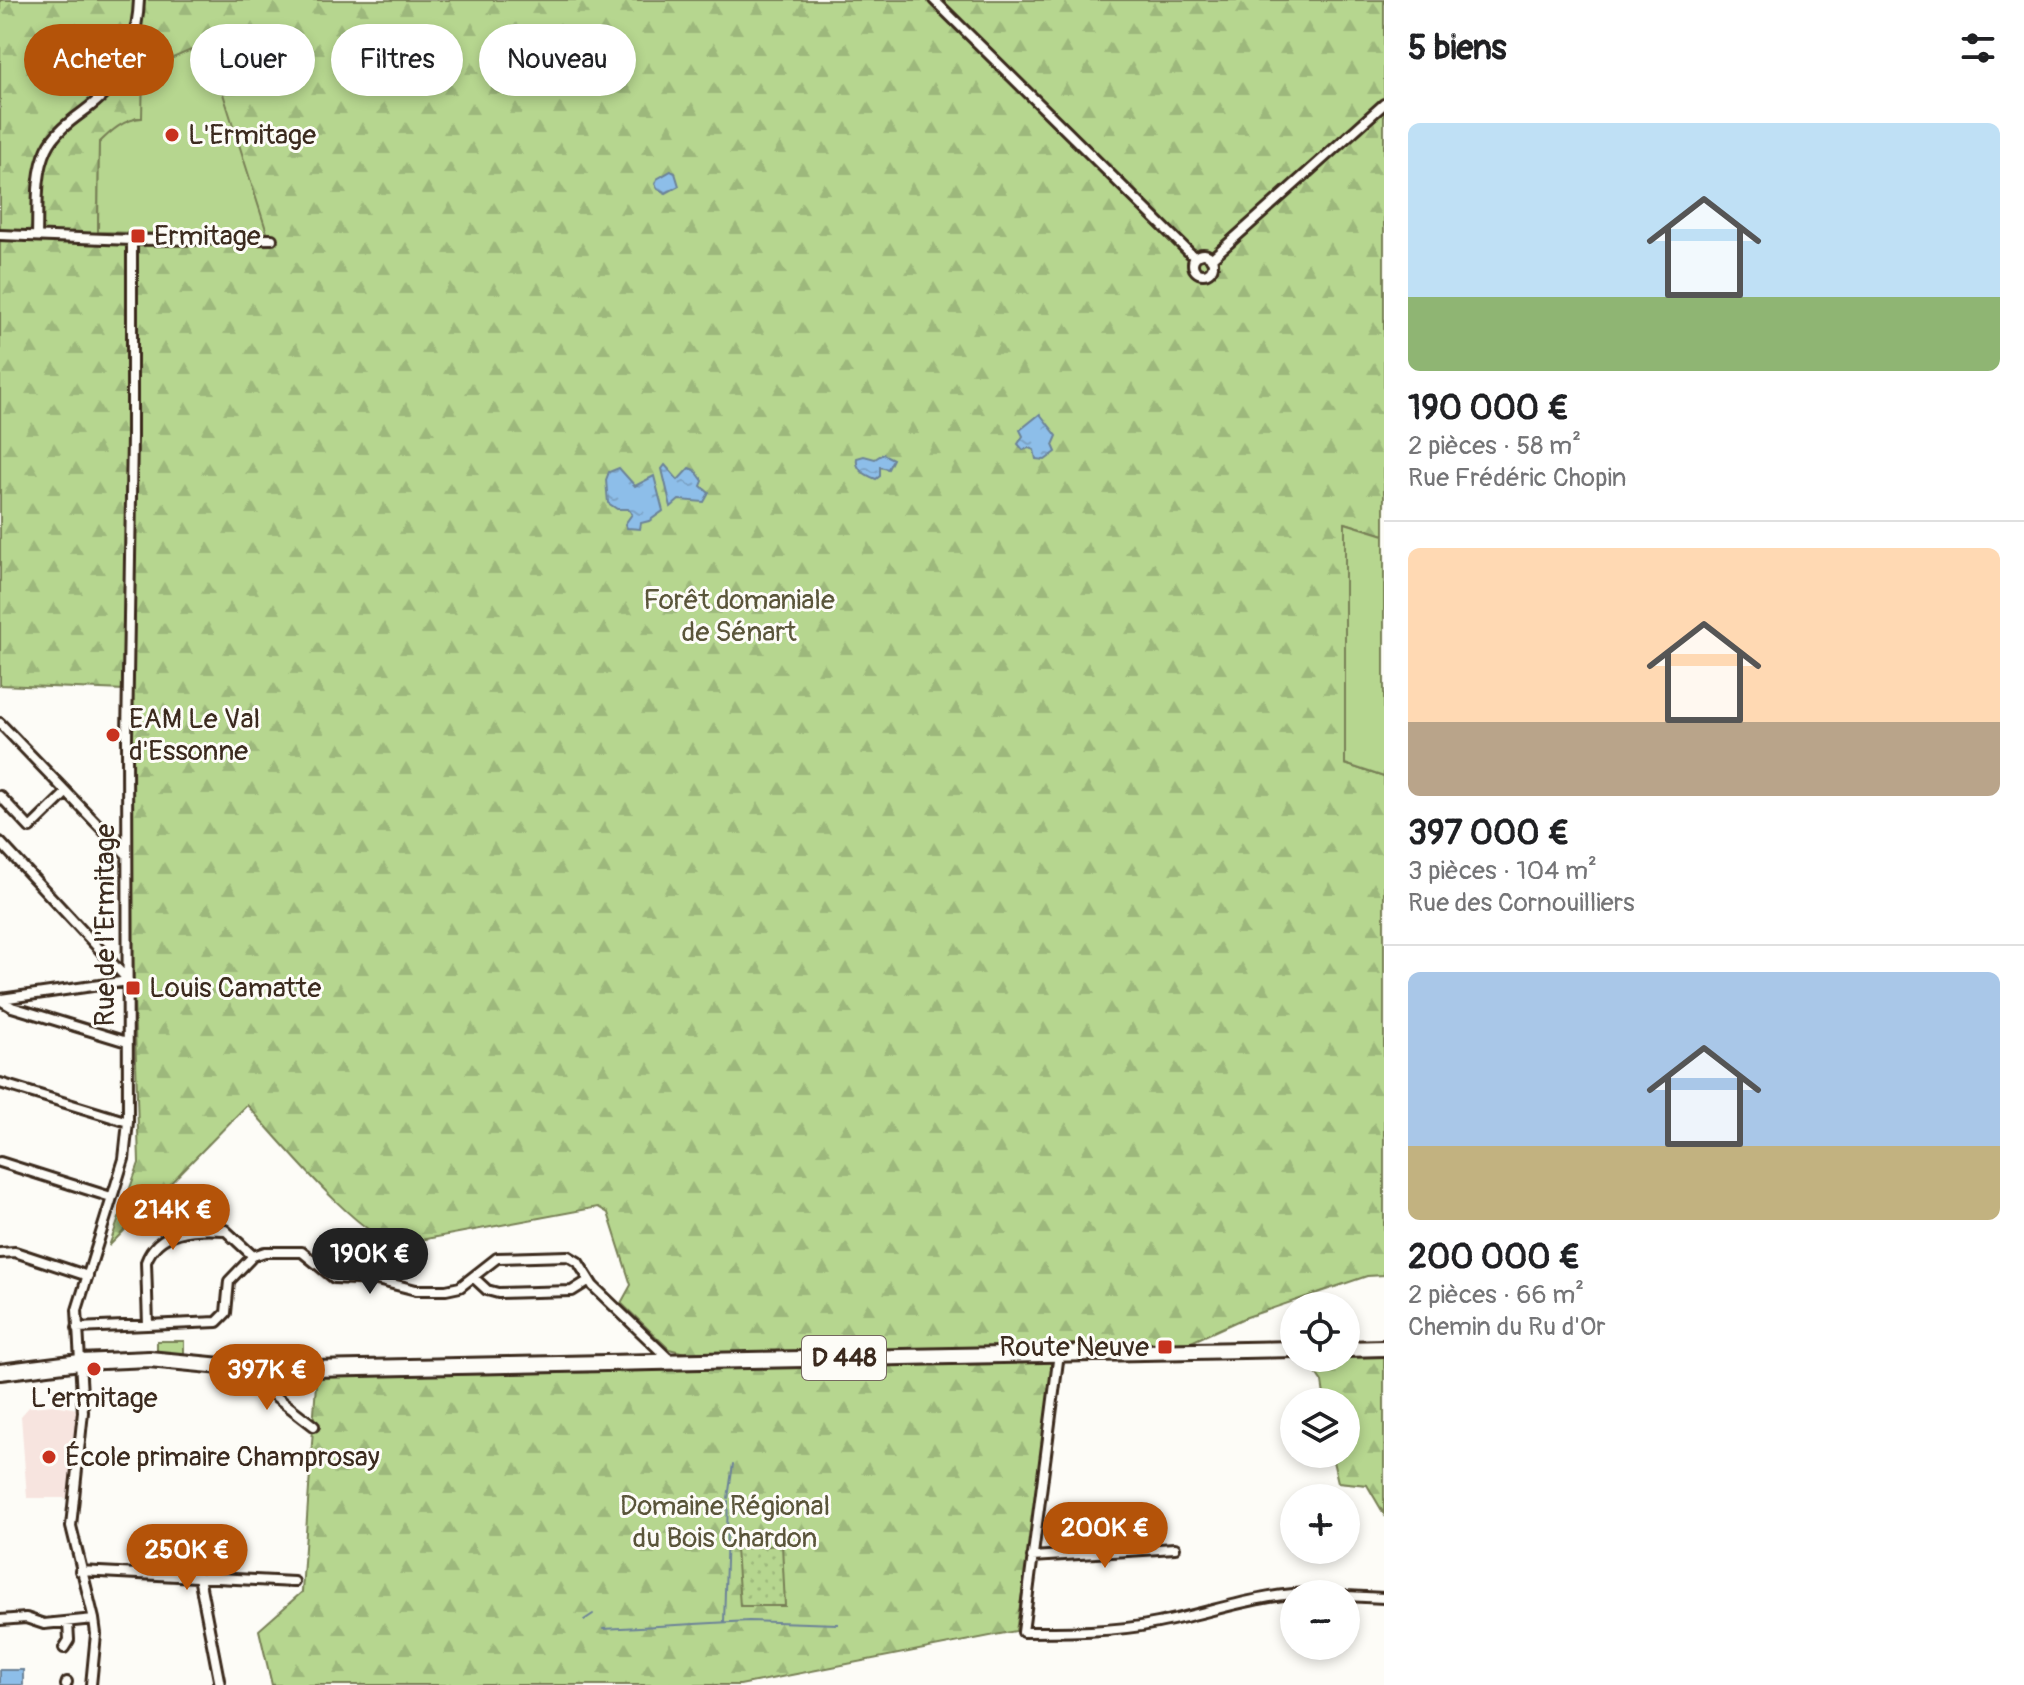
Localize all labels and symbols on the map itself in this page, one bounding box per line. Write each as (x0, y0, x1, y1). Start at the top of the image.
place label: L'Ermitage (188, 118, 316, 153)
marker: L'Ermitage (163, 126, 181, 144)
place label: Ermitage (154, 219, 261, 254)
marker: Ermitage (129, 227, 147, 245)
park label: Forêt domaniale de Sénart (643, 583, 835, 650)
place label: EAM Le Val d'Essonne (129, 702, 260, 769)
marker: EAM Le Val d'Essonne (104, 726, 122, 744)
street label: Rue de l'Ermitage (88, 823, 123, 1026)
place label: Louis Camatte (149, 971, 321, 1006)
marker: Louis Camatte (124, 979, 142, 997)
pin: 214K € (108, 1184, 238, 1252)
pin: 190K € (305, 1228, 435, 1296)
place label: Route Neuve (999, 1330, 1149, 1365)
road number: D 448 (802, 1336, 886, 1380)
marker: Route Neuve (1156, 1338, 1174, 1356)
pin: 397K € (202, 1344, 332, 1412)
marker: L'ermitage (85, 1360, 103, 1378)
place label: L'ermitage (30, 1381, 158, 1416)
place label: École primaire Champrosay (65, 1440, 380, 1475)
marker: École primaire Champrosay (40, 1448, 58, 1466)
park label: Domaine Régional du Bois Chardon (620, 1489, 830, 1556)
pin: 200K € (1040, 1502, 1170, 1570)
pin: 250K € (122, 1524, 252, 1592)

